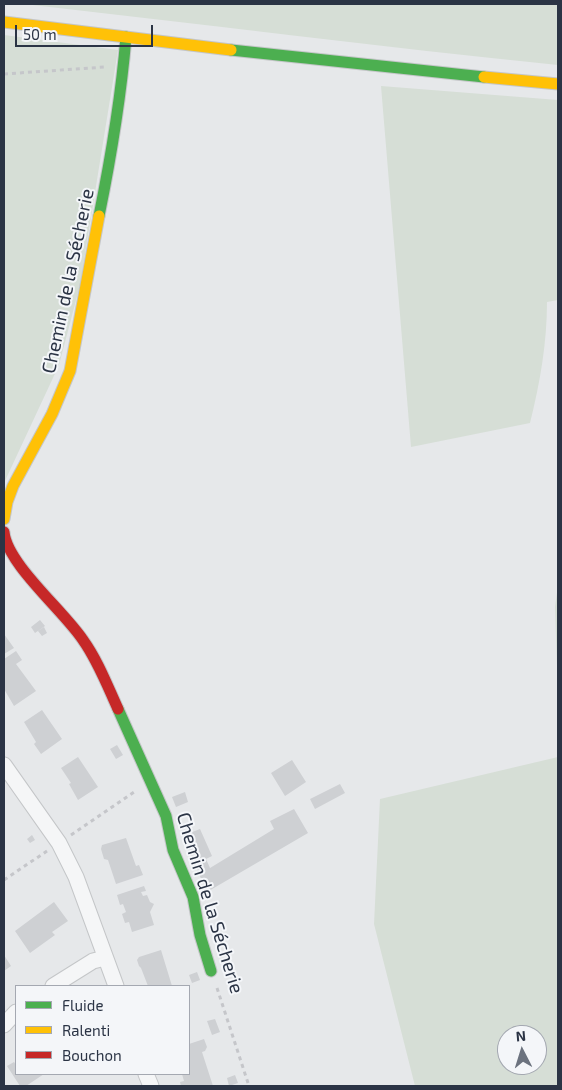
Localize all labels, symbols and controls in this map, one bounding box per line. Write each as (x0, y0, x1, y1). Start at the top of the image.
scale bar (18, 15, 155, 47)
text: 50 m (23, 25, 57, 43)
street label: Chemin de la Sécherie (37, 187, 99, 375)
street label: Chemin de la Sécherie (172, 810, 248, 996)
legend (15, 985, 190, 1075)
text: Fluide (62, 996, 103, 1014)
text: Ralenti (62, 1021, 110, 1039)
north arrow (497, 1025, 547, 1075)
text: N (515, 1027, 527, 1044)
text: Bouchon (62, 1046, 122, 1064)

